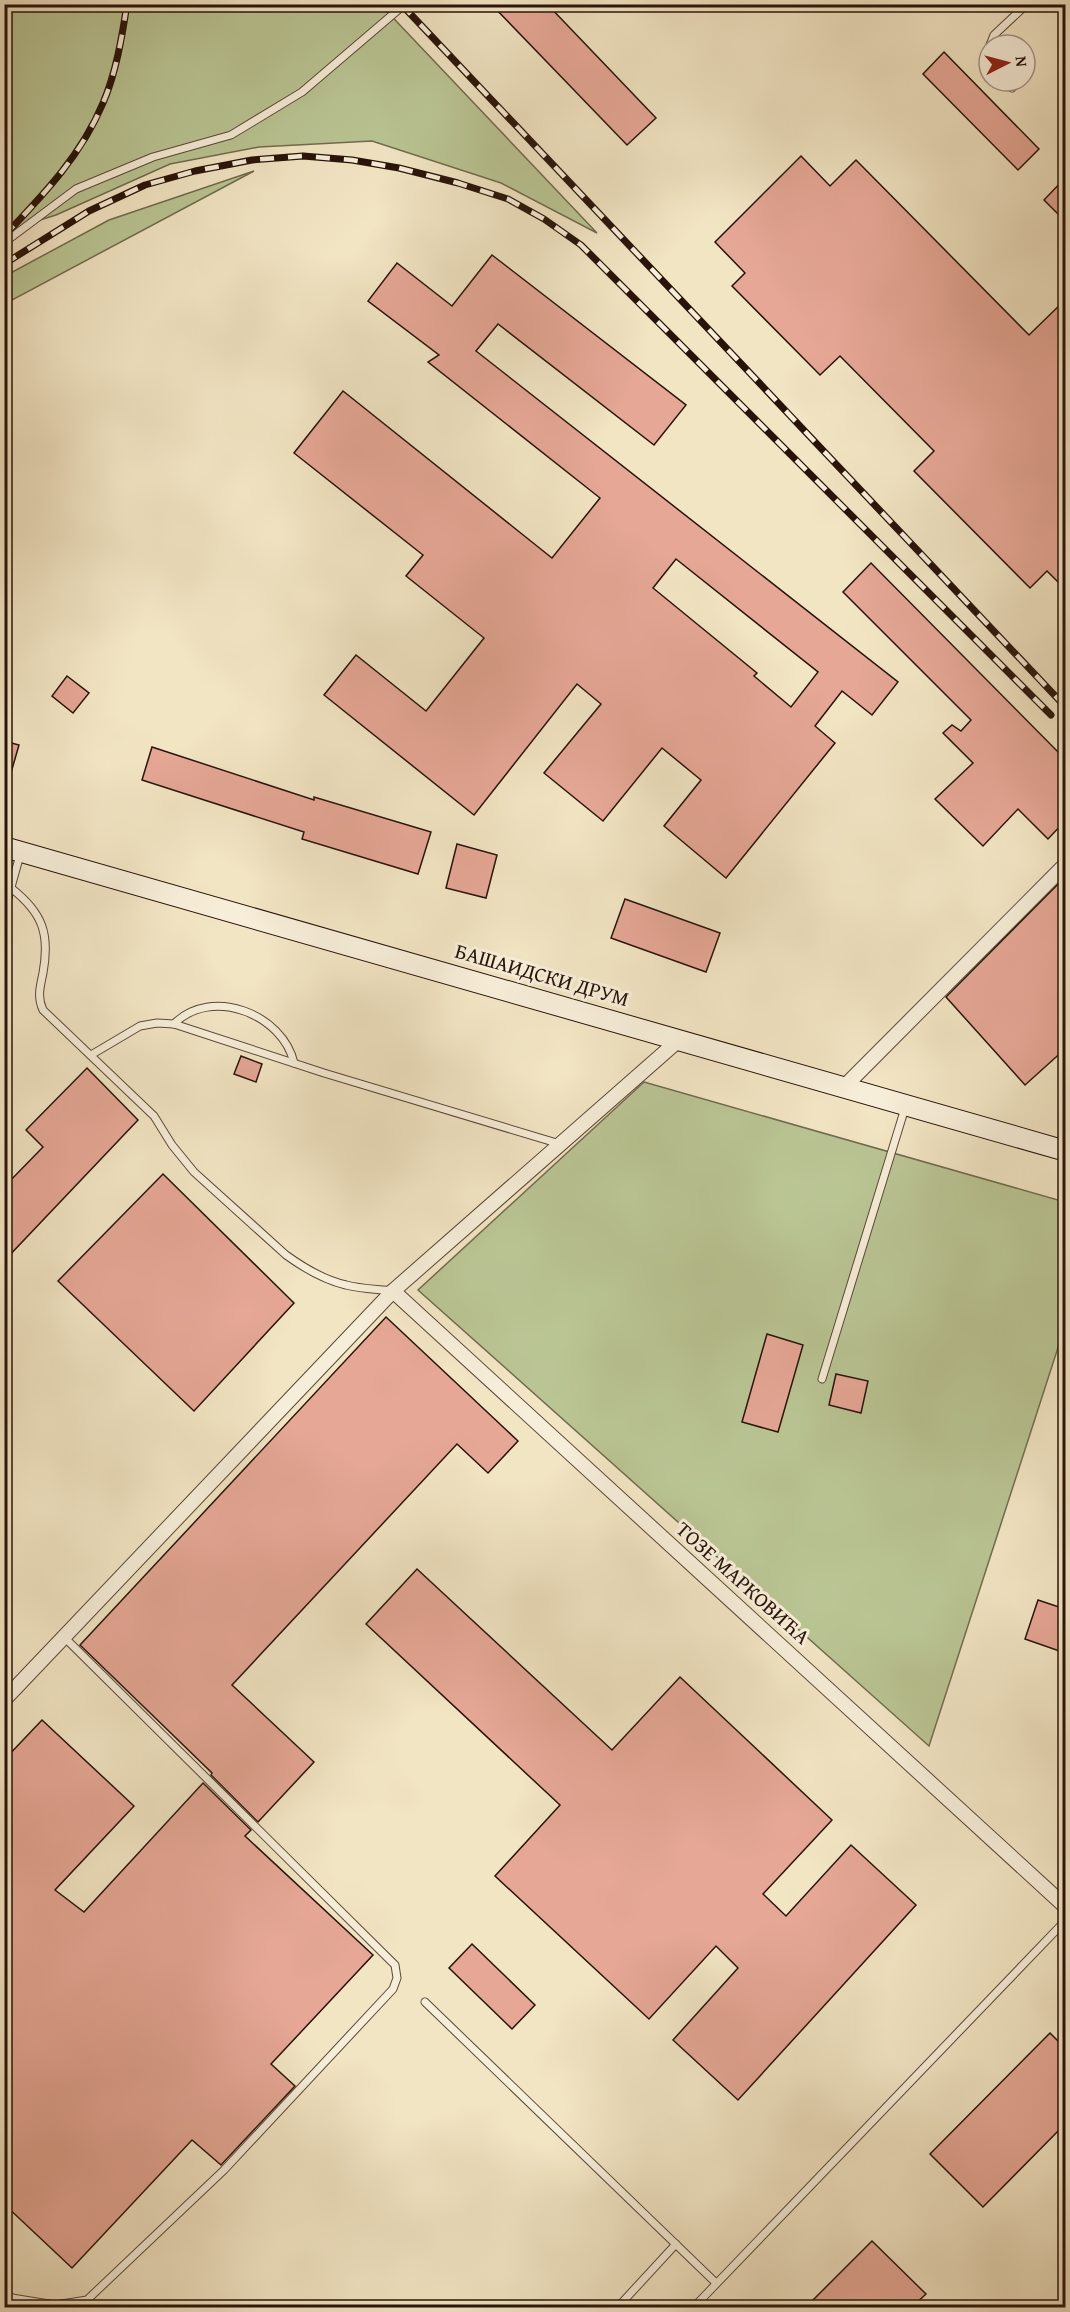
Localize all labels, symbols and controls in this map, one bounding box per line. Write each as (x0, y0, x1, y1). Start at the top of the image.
north arrow (977, 33, 1037, 93)
text: N (1009, 55, 1034, 68)
street label: БАШАИДСКИ ДРУМ (452, 935, 633, 1014)
street label: ТОЗЕ МАРКОВИЋА (669, 1514, 817, 1652)

